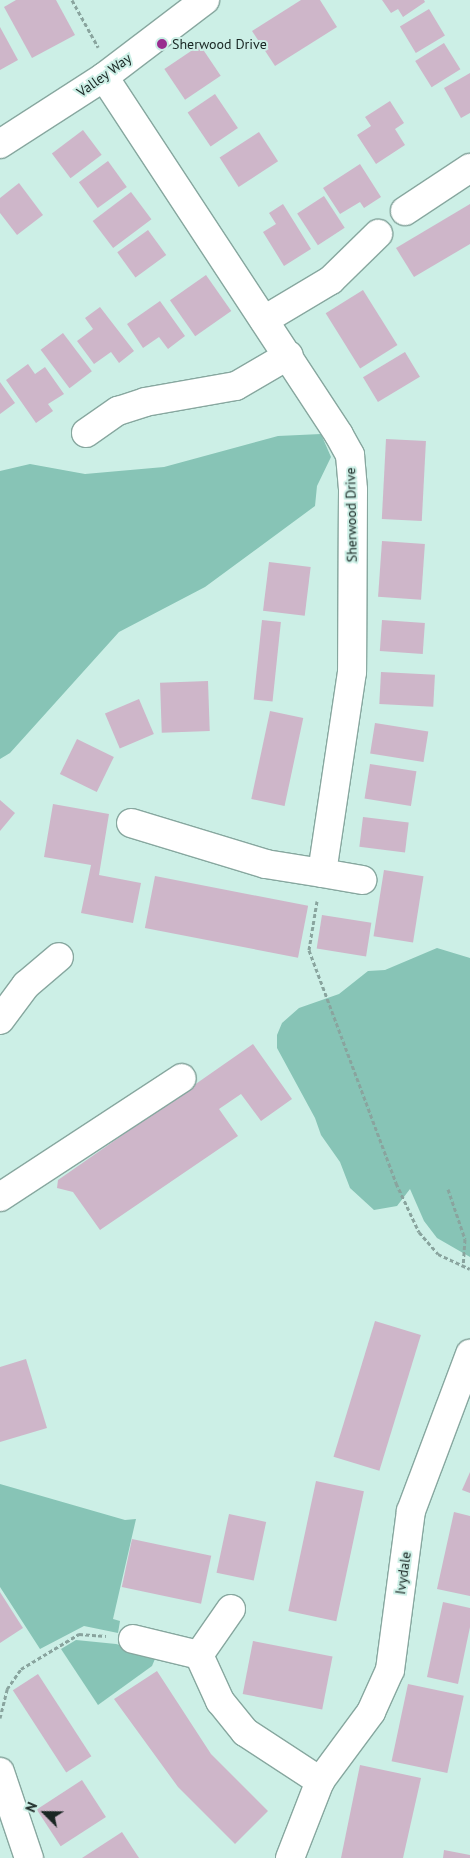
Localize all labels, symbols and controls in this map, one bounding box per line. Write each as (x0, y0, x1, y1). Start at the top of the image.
place label: Sherwood Drive (172, 36, 267, 52)
marker: Sherwood Drive (156, 38, 168, 50)
street label: Valley Way (73, 49, 135, 101)
street label: Sherwood Drive (342, 467, 360, 563)
street label: Ivydale (392, 1550, 414, 1596)
north arrow (20, 1788, 70, 1838)
text: N (21, 1799, 41, 1815)

